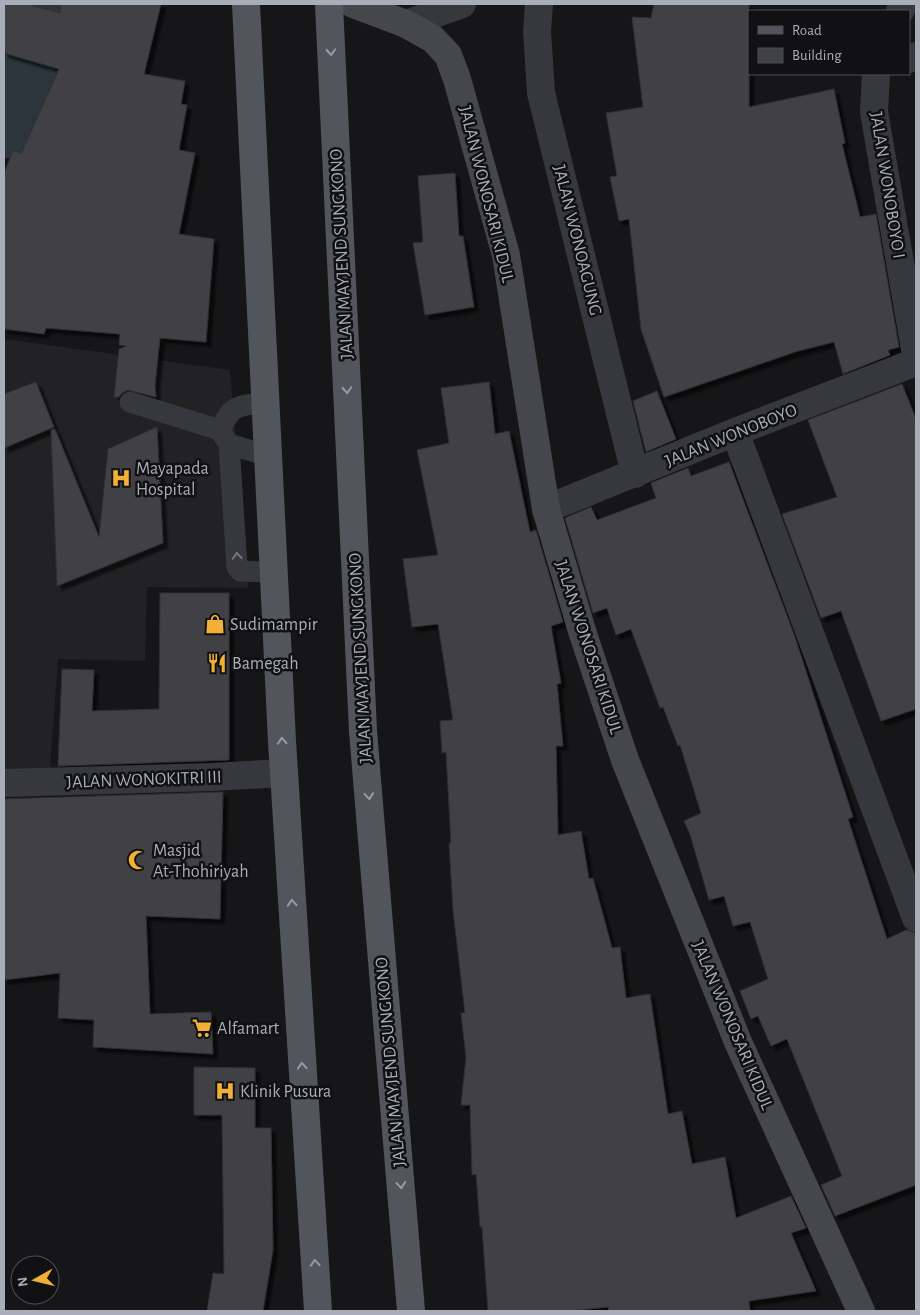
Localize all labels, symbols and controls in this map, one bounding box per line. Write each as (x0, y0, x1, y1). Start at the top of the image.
legend (748, 10, 910, 75)
text: Road (792, 23, 822, 38)
text: Building (792, 48, 842, 63)
one-way arrow (326, 49, 337, 57)
street label: JALAN WONOSARI KIDUL (455, 104, 517, 285)
street label: JALAN WONOBOYO I (867, 110, 908, 260)
street label: JALAN MAYJEND SUNGKONO (328, 148, 356, 359)
street label: JALAN WONOAGUNG (550, 163, 604, 317)
one-way arrow (342, 386, 352, 394)
street label: JALAN WONOBOYO (663, 401, 800, 471)
place label: Mayapada Hospital (136, 460, 209, 499)
hospital icon: Mayapada Hospital (110, 467, 132, 489)
one-way arrow (231, 552, 242, 560)
street label: JALAN MAYJEND SUNGKONO (347, 552, 375, 763)
street label: JALAN WONOSARI KIDUL (551, 558, 625, 737)
shop icon: Sudimampir (204, 613, 226, 635)
place label: Sudimampir (230, 616, 318, 634)
restaurant icon: Bamegah (206, 652, 228, 674)
place label: Bamegah (232, 655, 299, 673)
one-way arrow (276, 737, 287, 745)
street label: JALAN WONOKITRI III (66, 768, 222, 792)
one-way arrow (363, 793, 374, 801)
place label: Masjid At-Thohiriyah (153, 842, 249, 881)
mosque icon: Masjid At-Thohiriyah (127, 849, 149, 871)
one-way arrow (286, 899, 297, 907)
street label: JALAN WONOSARI KIDUL (688, 938, 776, 1113)
street label: JALAN MAYJEND SUNGKONO (373, 956, 409, 1167)
supermarket icon: Alfamart (191, 1017, 213, 1039)
place label: Alfamart (217, 1020, 280, 1038)
one-way arrow (297, 1061, 308, 1069)
hospital icon: Klinik Pusura (214, 1080, 236, 1102)
place label: Klinik Pusura (240, 1083, 331, 1101)
one-way arrow (395, 1181, 406, 1189)
north arrow (10, 1255, 60, 1305)
one-way arrow (310, 1258, 321, 1266)
text: N (16, 1276, 31, 1287)

